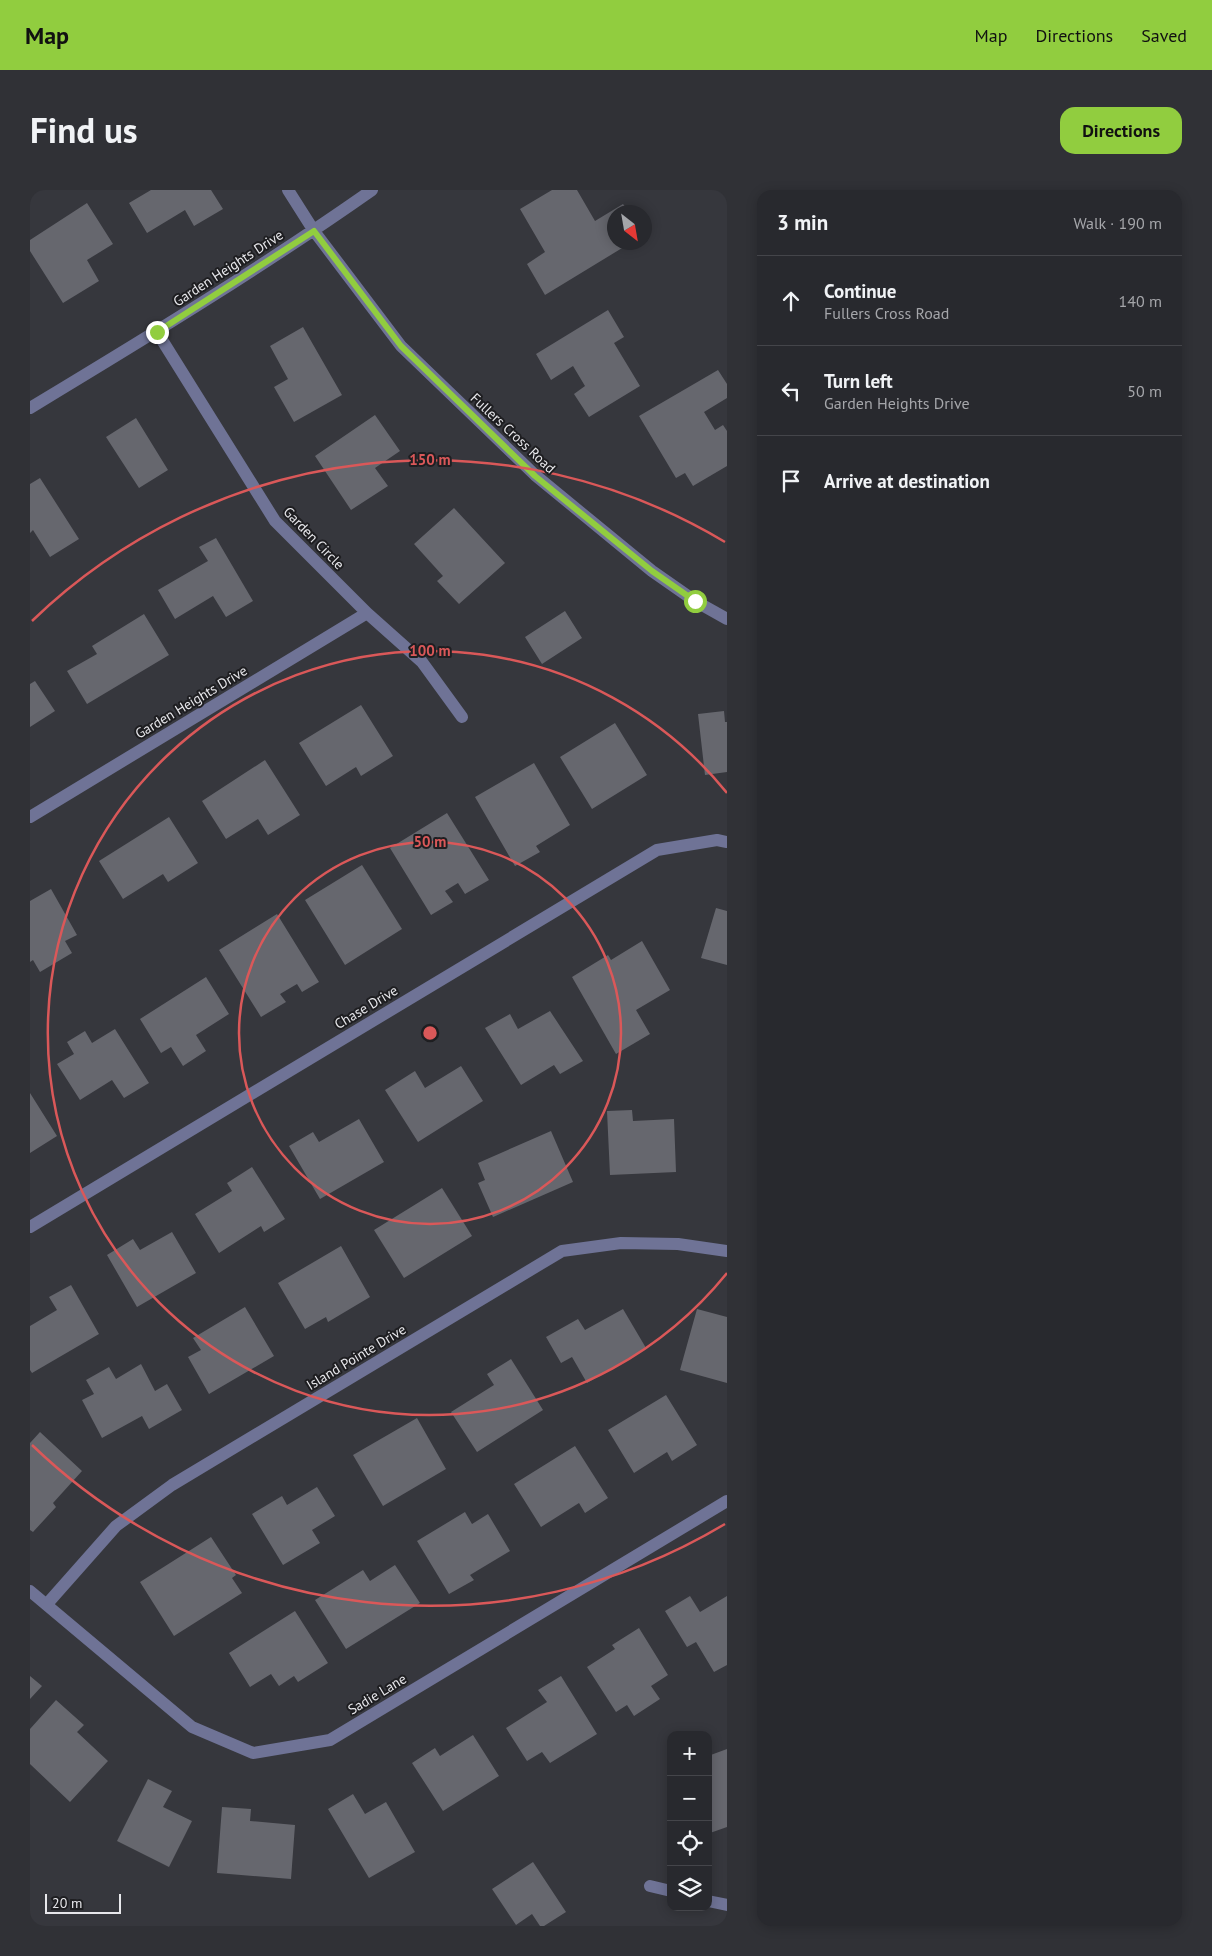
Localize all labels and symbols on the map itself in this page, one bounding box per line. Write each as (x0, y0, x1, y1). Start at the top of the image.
north arrow (607, 205, 652, 250)
street label: Garden Heights Drive (170, 226, 286, 310)
route end (146, 321, 169, 344)
street label: Fullers Cross Road (467, 389, 559, 477)
text: 150 m (409, 450, 451, 469)
street label: Garden Circle (280, 503, 348, 573)
route start (684, 590, 707, 613)
text: 100 m (409, 641, 451, 660)
street label: Garden Heights Drive (132, 661, 250, 743)
text: 50 m (414, 832, 446, 851)
street label: Chase Drive (331, 981, 401, 1033)
centre of rings (421, 1024, 439, 1042)
street label: Island Pointe Drive (303, 1320, 409, 1394)
street label: Sadie Lane (344, 1669, 410, 1719)
scale bar (45, 1891, 121, 1914)

